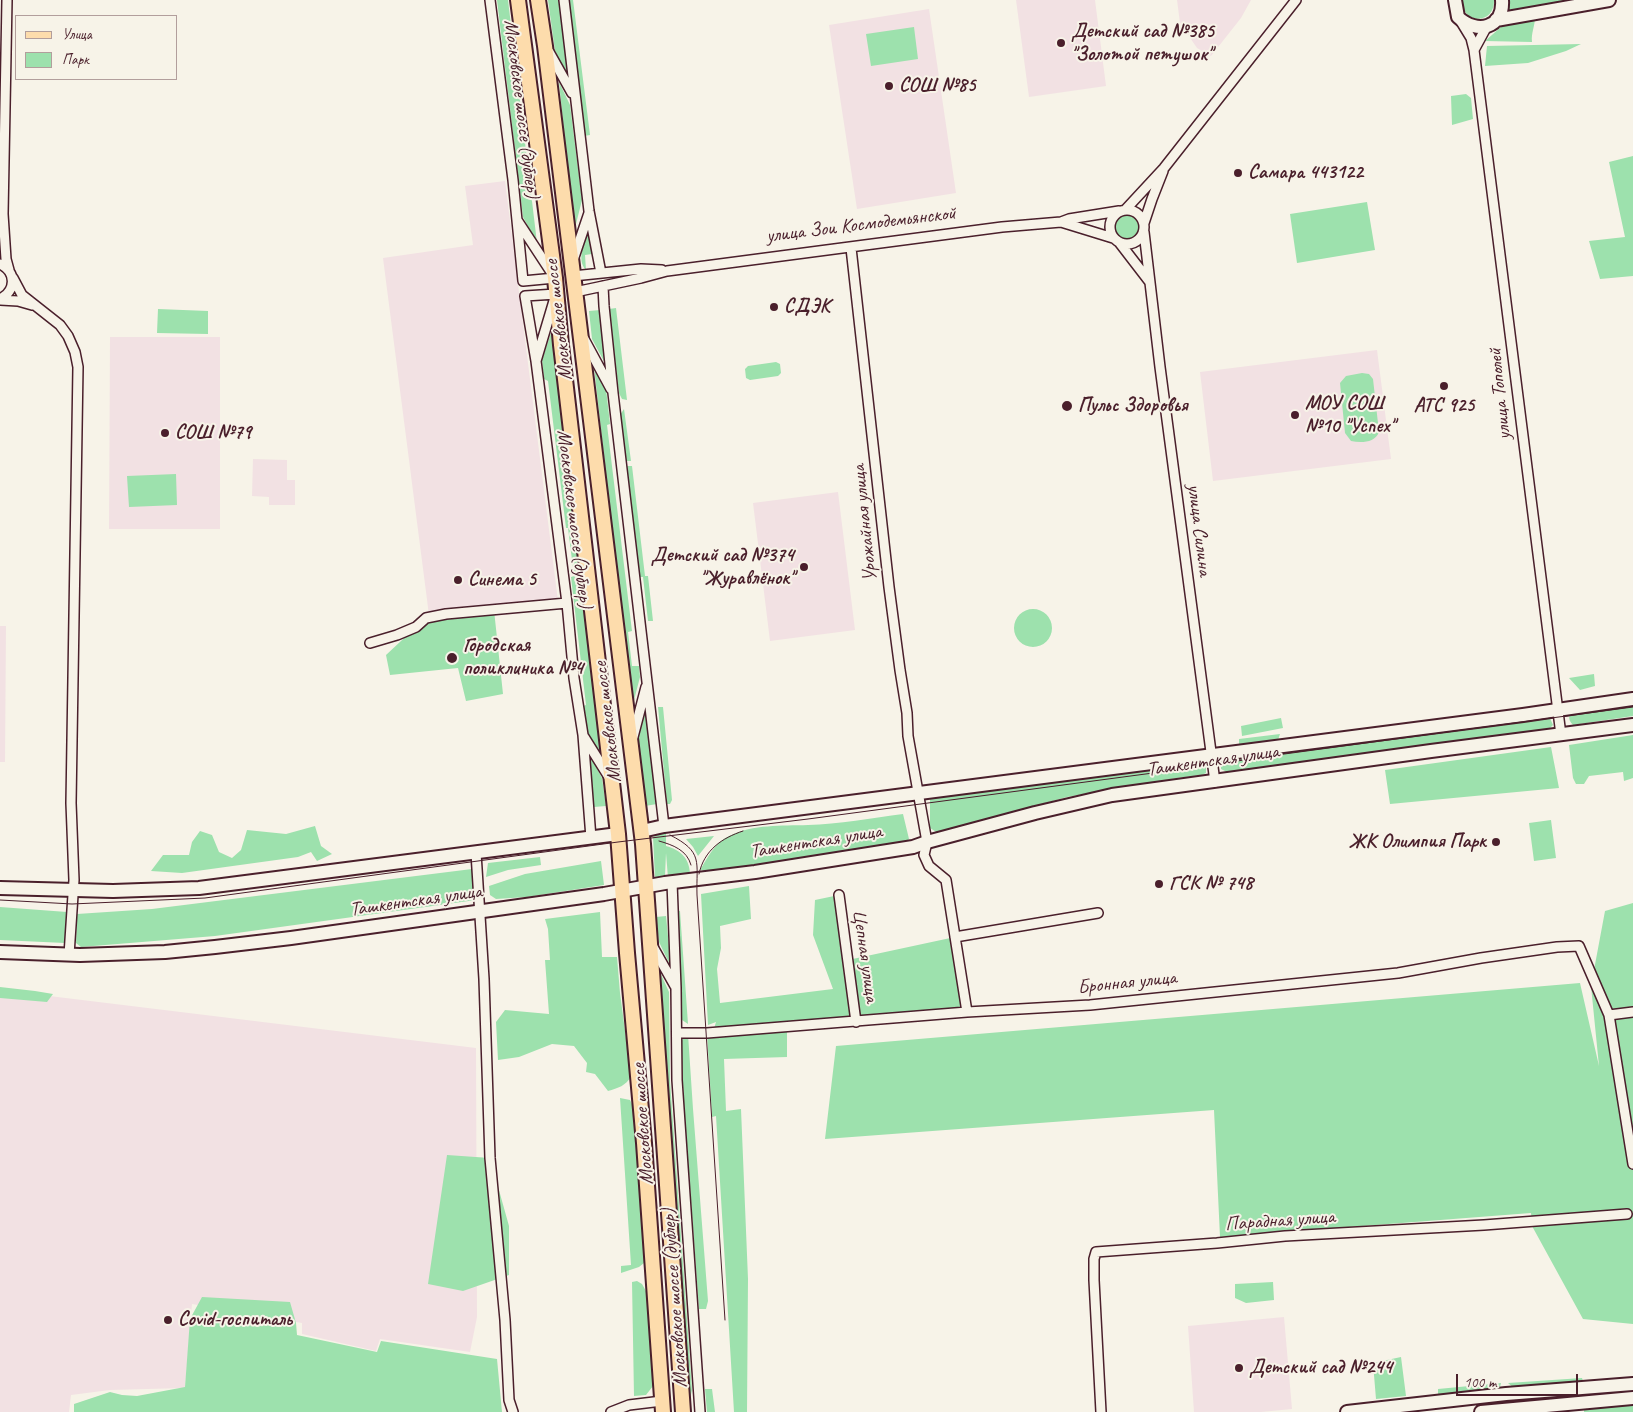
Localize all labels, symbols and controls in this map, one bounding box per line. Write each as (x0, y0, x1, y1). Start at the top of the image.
legend (15, 15, 178, 80)
street label: Московское шоссе (дублер) (498, 18, 544, 200)
place label: Детский сад №385 "Золотой петушок" (1071, 20, 1214, 67)
text: Улица (62, 25, 92, 44)
marker: Детский сад №385 "Золотой петушок" (1055, 37, 1067, 49)
text: Парк (62, 50, 89, 69)
place label: СОШ №85 (899, 74, 975, 98)
marker: СОШ №85 (883, 80, 895, 92)
place label: Самара 443122 (1248, 161, 1363, 185)
marker: Самара 443122 (1232, 167, 1244, 179)
street label: улица Зои Космодемьянской (765, 201, 957, 249)
street label: Московское шоссе (540, 258, 578, 382)
place label: СДЭК (784, 295, 830, 319)
marker: СДЭК (768, 301, 780, 313)
street label: улица Тополей (1483, 347, 1517, 441)
marker: АТС 925 (1438, 380, 1450, 392)
place label: МОУ СОШ №10 "Успех" (1305, 392, 1395, 439)
place label: Пульс Здоровья (1078, 394, 1188, 418)
place label: АТС 925 (1414, 394, 1474, 418)
marker: Пульс Здоровья (1060, 399, 1074, 413)
marker: МОУ СОШ №10 "Успех" (1289, 409, 1301, 421)
place label: СОШ №79 (175, 421, 251, 445)
marker: СОШ №79 (159, 427, 171, 439)
street label: Московское шоссе (дублер) (551, 428, 597, 610)
street label: Урожайная улица (847, 463, 883, 583)
street label: улица Силина (1181, 483, 1217, 577)
place label: Детский сад №374 "Журавлёнок" (651, 544, 794, 591)
marker: Детский сад №374 "Журавлёнок" (798, 561, 810, 573)
place label: Синема 5 (468, 568, 536, 592)
marker: Синема 5 (452, 574, 464, 586)
place label: Городская поликлиника №4 (463, 634, 583, 681)
marker: Городская поликлиника №4 (445, 651, 459, 665)
street label: Московское шоссе (589, 660, 627, 784)
street label: Ташкентская улица (1145, 740, 1281, 782)
street label: Ташкентская улица (748, 820, 884, 864)
place label: ЖК Олимпия Парк (1349, 830, 1486, 854)
marker: ЖК Олимпия Парк (1490, 836, 1502, 848)
place label: ГСК № 748 (1169, 872, 1253, 896)
marker: ГСК № 748 (1153, 878, 1165, 890)
street label: Ташкентская улица (348, 880, 484, 922)
street label: Цепная улица (847, 908, 883, 1004)
street label: Бронная улица (1076, 966, 1178, 1000)
street label: Московское шоссе (627, 1062, 659, 1186)
street label: Парадная улица (1224, 1205, 1336, 1237)
street label: Московское шоссе (дублер) (657, 1208, 693, 1388)
place label: Covid-госпиталь (178, 1308, 292, 1332)
marker: Covid-госпиталь (162, 1314, 174, 1326)
place label: Детский сад №244 (1249, 1356, 1392, 1380)
marker: Детский сад №244 (1233, 1362, 1245, 1374)
scale bar (1458, 1364, 1580, 1396)
text: 100 m (1464, 1373, 1496, 1392)

